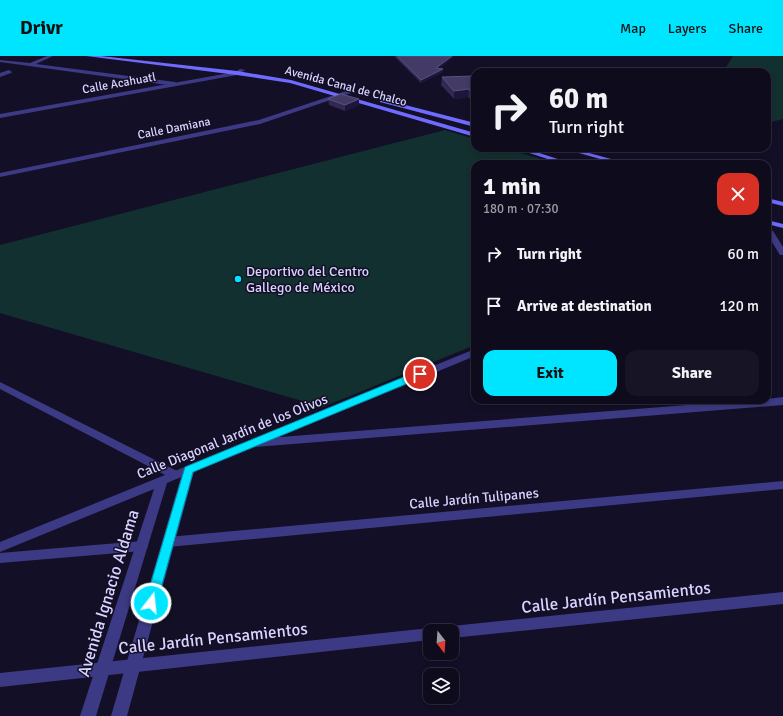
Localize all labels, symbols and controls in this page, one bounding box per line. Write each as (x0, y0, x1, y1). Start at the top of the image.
text: Drivr (20, 16, 63, 40)
text: Map (620, 20, 646, 37)
text: Layers (668, 20, 707, 37)
text: Share (729, 20, 763, 37)
street label: Avenida Canal de Chalco (283, 63, 408, 110)
street label: Calle Acahuatl (81, 70, 158, 97)
text: 60 m (549, 82, 608, 116)
icon: right (483, 84, 535, 136)
street label: Calle Damiana (136, 114, 212, 143)
text: Turn right (549, 116, 624, 138)
text: 1 min (483, 171, 541, 201)
button: close (717, 173, 759, 215)
text: 180 m · 07:30 (483, 201, 559, 217)
icon: right (483, 243, 505, 265)
text: Turn right (517, 245, 582, 263)
text: 60 m (728, 245, 759, 263)
place label: Deportivo del Centro Gallego de México (246, 263, 369, 296)
marker: Deportivo del Centro Gallego de México (233, 274, 243, 284)
icon: arrive (483, 295, 505, 317)
text: Arrive at destination (517, 297, 652, 315)
text: 120 m (719, 297, 759, 315)
button: Exit (483, 350, 617, 396)
button: Share (625, 350, 759, 396)
pin (403, 357, 437, 391)
icon: arrive (409, 363, 431, 385)
street label: Calle Diagonal Jardín de los Olivos (134, 390, 330, 483)
street label: Calle Jardín Tulipanes (409, 484, 539, 513)
street label: Avenida Ignacio Aldama (73, 507, 144, 679)
street label: Calle Jardín Pensamientos (520, 577, 712, 618)
position arrow (130, 582, 172, 624)
street label: Calle Jardín Pensamientos (117, 618, 309, 659)
north arrow (423, 624, 459, 660)
map controls (423, 624, 459, 704)
button: layers (423, 668, 459, 704)

